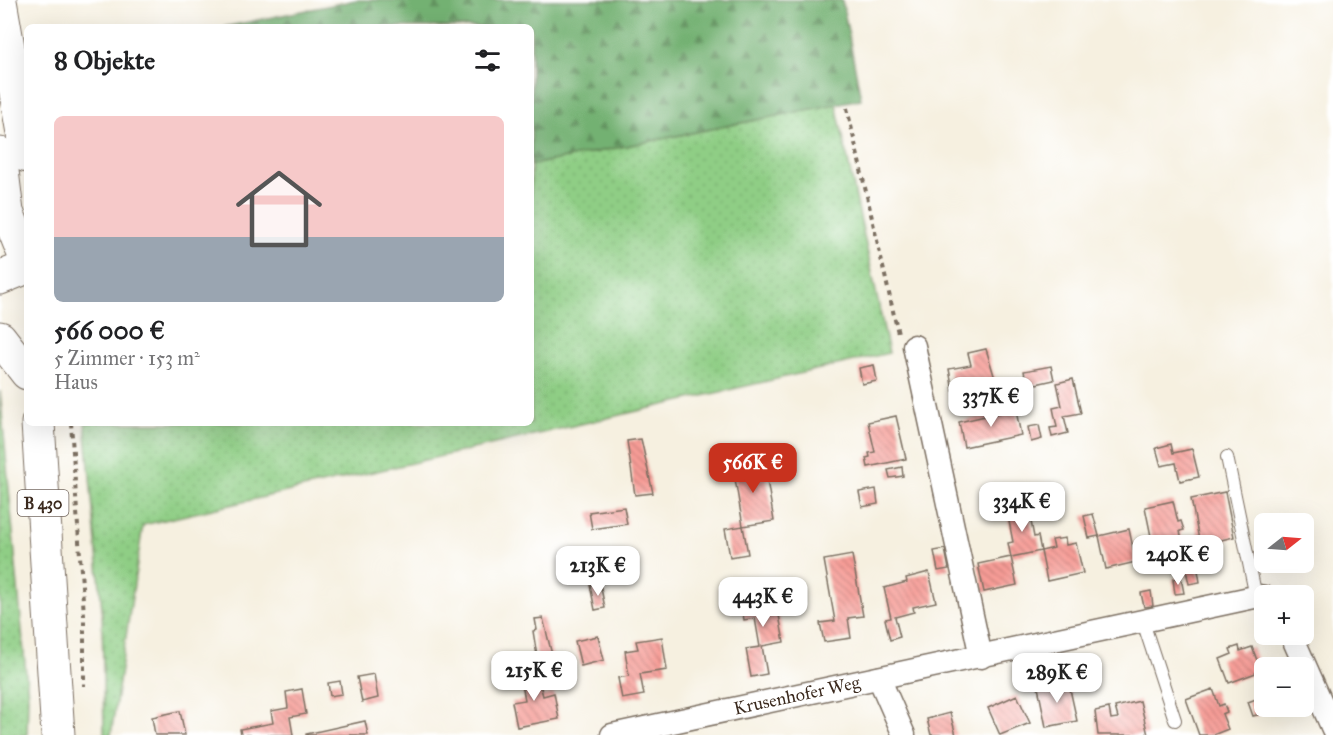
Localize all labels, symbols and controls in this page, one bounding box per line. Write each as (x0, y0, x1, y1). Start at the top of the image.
text: 8 Objekte (54, 44, 155, 76)
icon: filters (471, 44, 504, 77)
icon: home (225, 155, 333, 263)
text: 566 000 € (54, 314, 165, 346)
text: 5 Zimmer · 153 m² (54, 346, 200, 370)
text: Haus (54, 370, 98, 394)
pin: 337K € (942, 377, 1040, 428)
text: 337K € (962, 384, 1020, 408)
pin: 566K € (704, 443, 802, 494)
text: 566K € (723, 450, 783, 474)
pin: 334K € (973, 482, 1071, 533)
text: 334K € (993, 489, 1051, 513)
road number: B 430 (18, 490, 68, 516)
north arrow (1254, 513, 1314, 573)
map controls (1254, 513, 1314, 717)
pin: 240K € (1129, 535, 1227, 586)
text: 240K € (1146, 542, 1210, 566)
pin: 213K € (549, 546, 647, 597)
text: 213K € (570, 553, 626, 577)
pin: 443K € (714, 577, 812, 628)
text: 443K € (733, 584, 793, 608)
button: + (1254, 585, 1314, 645)
pin: 215K € (485, 651, 583, 702)
pin: 289K € (1008, 653, 1106, 704)
button: − (1254, 657, 1314, 717)
text: 215K € (505, 658, 563, 682)
text: 289K € (1026, 660, 1088, 684)
street label: Krusenhofer Weg (732, 671, 863, 720)

